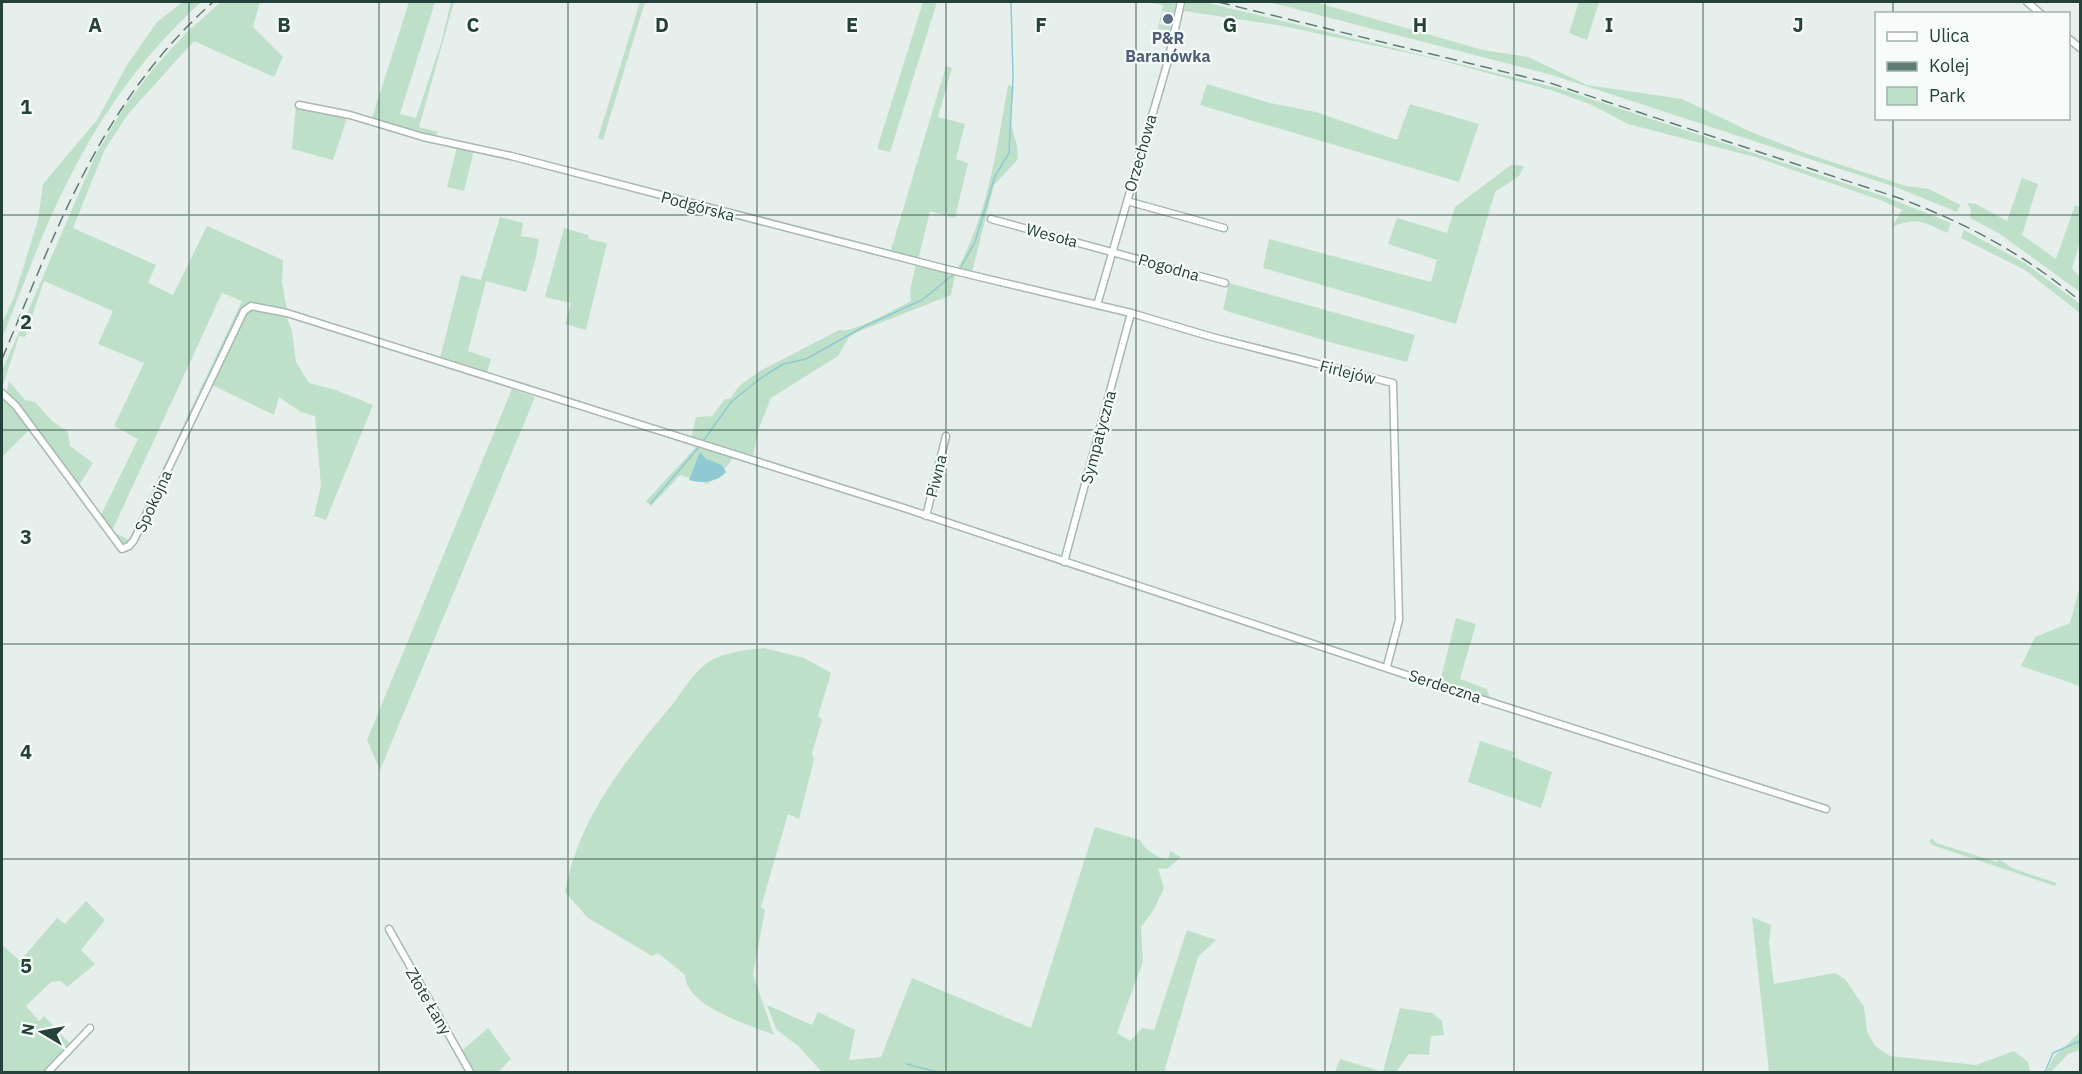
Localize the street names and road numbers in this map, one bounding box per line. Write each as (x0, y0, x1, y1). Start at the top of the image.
street label: Orzechowa (1119, 111, 1161, 194)
street label: Podgórska (659, 187, 737, 226)
street label: Wesoła (1024, 219, 1080, 252)
street label: Pogodna (1136, 249, 1202, 285)
street label: Firlejów (1318, 355, 1378, 389)
street label: Sympatyczna (1076, 388, 1120, 486)
street label: Piwna (921, 452, 951, 500)
street label: Spokojna (130, 466, 176, 535)
street label: Serdeczna (1406, 665, 1484, 707)
street label: Złote Łany (402, 964, 456, 1038)

